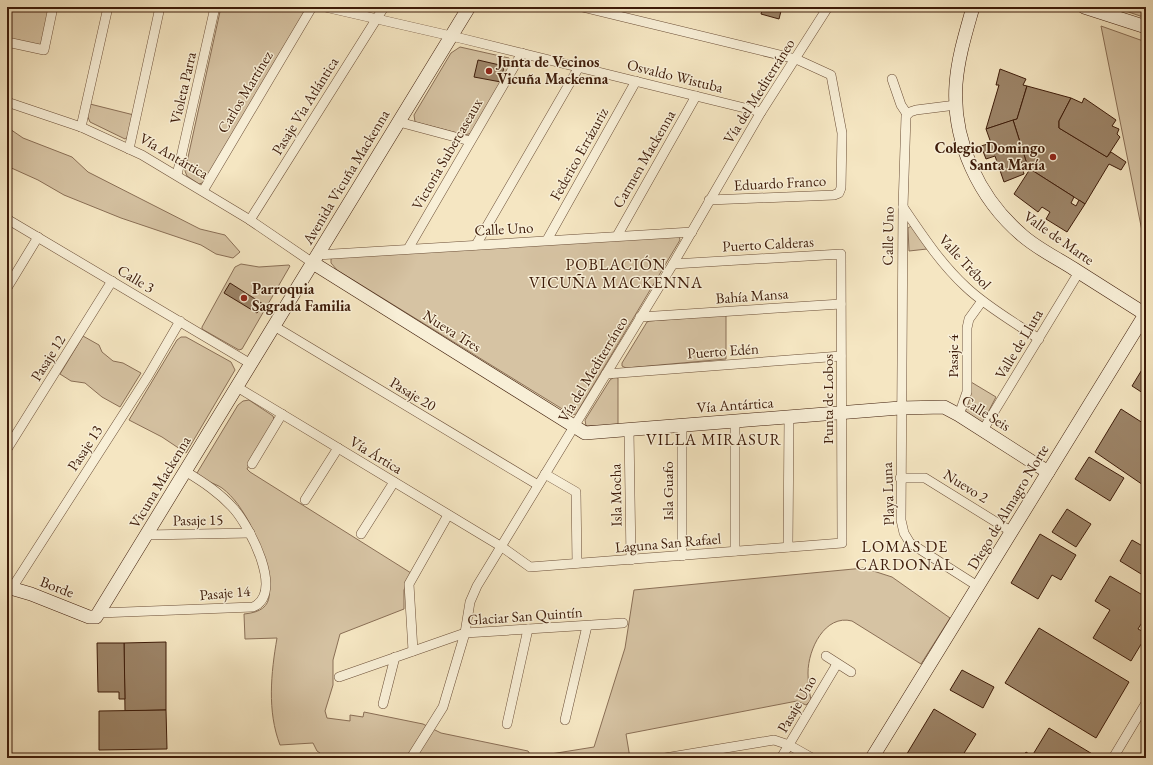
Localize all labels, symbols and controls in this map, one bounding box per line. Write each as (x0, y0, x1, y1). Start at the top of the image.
street label: Vía del Mediterráneo (719, 35, 799, 147)
street label: Carlos Martínez (213, 47, 277, 136)
street label: Violeta Parra (165, 50, 200, 126)
place label: Junta de Vecinos Vicuña Mackenna (495, 52, 609, 88)
street label: Pasaje Via Atlántica (267, 53, 342, 158)
street label: Osvaldo Wistuba (625, 54, 725, 97)
marker: Junta de Vecinos Vicuña Mackenna (484, 66, 494, 76)
street label: Victoria Subercaseaux (407, 94, 487, 213)
street label: Federico Errázuriz (545, 104, 612, 204)
street label: Avenida Vicuña Mackenna (297, 106, 393, 248)
street label: Carmen Mackenna (608, 106, 679, 211)
street label: Vía Antártica (136, 128, 212, 183)
place label: Colegio Domingo Santa María (935, 138, 1045, 174)
marker: Colegio Domingo Santa María (1048, 152, 1058, 162)
street label: Eduardo Franco (733, 171, 827, 194)
street label: Calle Uno (877, 206, 898, 266)
street label: Valle de Marte (1020, 206, 1098, 269)
street label: Calle Uno (474, 217, 534, 240)
street label: Valle Trébol (935, 230, 996, 293)
street label: Puerto Calderas (722, 232, 814, 255)
district label: POBLACIÓN VICUÑA MACKENNA (529, 254, 703, 293)
street label: Calle 3 (114, 260, 158, 297)
place label: Parroquia Sagrada Familia (252, 279, 351, 315)
street label: Bahía Mansa (715, 283, 789, 308)
marker: Parroquia Sagrada Familia (239, 293, 249, 303)
street label: Nueva Tres (420, 305, 485, 356)
street label: Valle de Lluta (990, 305, 1047, 382)
street label: Vía del Mediterráneo (553, 312, 632, 425)
street label: Pasaje 12 (26, 330, 70, 384)
street label: Pasaje 4 (943, 333, 962, 378)
street label: Puerto Edén (687, 339, 759, 362)
street label: Punta de Lobos (818, 354, 837, 444)
street label: Pasaje 20 (387, 372, 440, 415)
street label: Calle Seis (958, 390, 1014, 435)
street label: Vía Antártica (696, 392, 774, 417)
street label: Pasaje 13 (63, 421, 106, 474)
district label: VILLA MIRASUR (646, 429, 782, 450)
street label: Vía Ártica (346, 431, 406, 478)
street label: Vicuna Mackenna (125, 432, 195, 531)
street label: Diego de Almagro Norte (963, 441, 1053, 573)
street label: Isla Guafo (658, 461, 677, 521)
street label: Playa Luna (877, 462, 898, 526)
street label: Isla Mocha (605, 463, 626, 527)
street label: Nuevo 2 (940, 464, 993, 507)
street label: Pasaje 15 (172, 510, 224, 529)
street label: Laguna San Rafael (614, 528, 722, 557)
district label: LOMAS DE CARDONAL (855, 536, 955, 575)
street label: Borde (38, 571, 77, 602)
street label: Pasaje 14 (199, 581, 252, 604)
street label: Glaciar San Quintín (467, 602, 583, 629)
street label: Pasaje Uno (773, 672, 821, 736)

